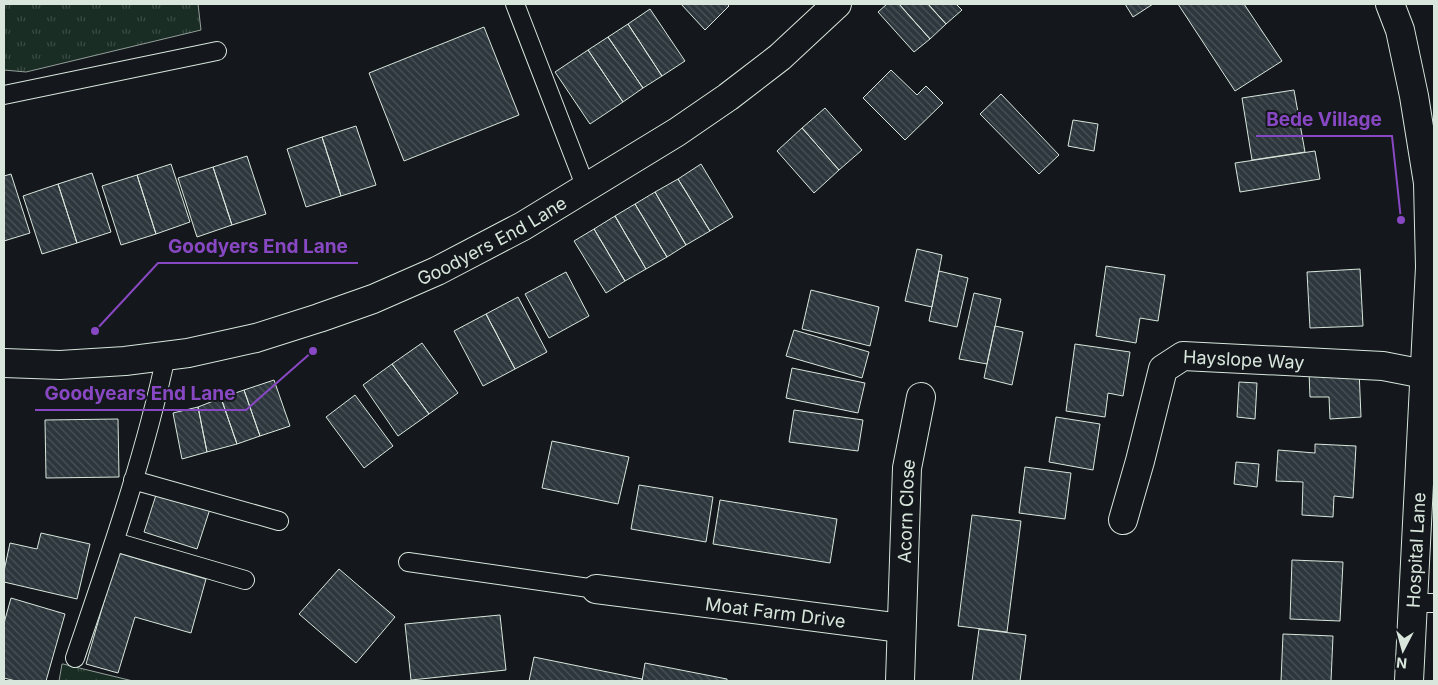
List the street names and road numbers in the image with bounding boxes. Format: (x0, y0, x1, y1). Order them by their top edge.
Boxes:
street label: Goodyers End Lane (414, 192, 570, 289)
street label: Hayslope Way (1183, 346, 1305, 373)
street label: Acorn Close (893, 457, 919, 564)
street label: Hospital Lane (1402, 492, 1430, 608)
street label: Moat Farm Drive (704, 593, 847, 631)

